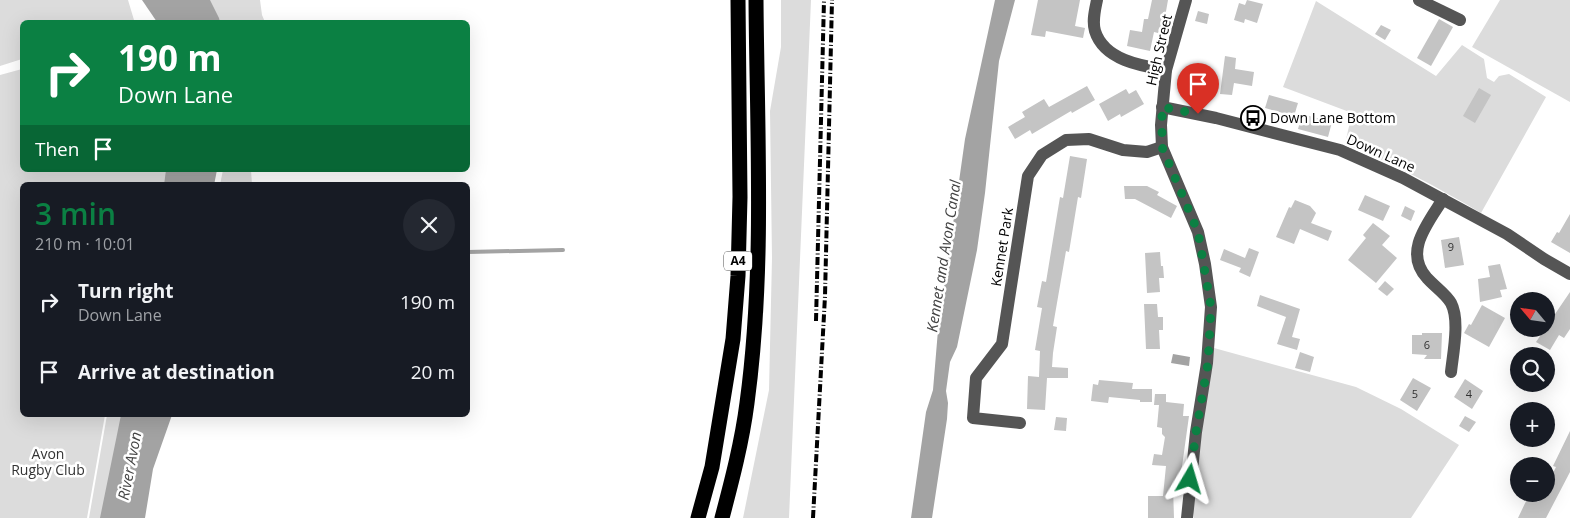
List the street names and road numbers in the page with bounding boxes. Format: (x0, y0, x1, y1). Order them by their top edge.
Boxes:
street label: High Street (1141, 12, 1176, 87)
street label: Down Lane (1344, 129, 1419, 176)
street label: Kennet Park (986, 206, 1017, 288)
road number: A4 (724, 252, 752, 270)

